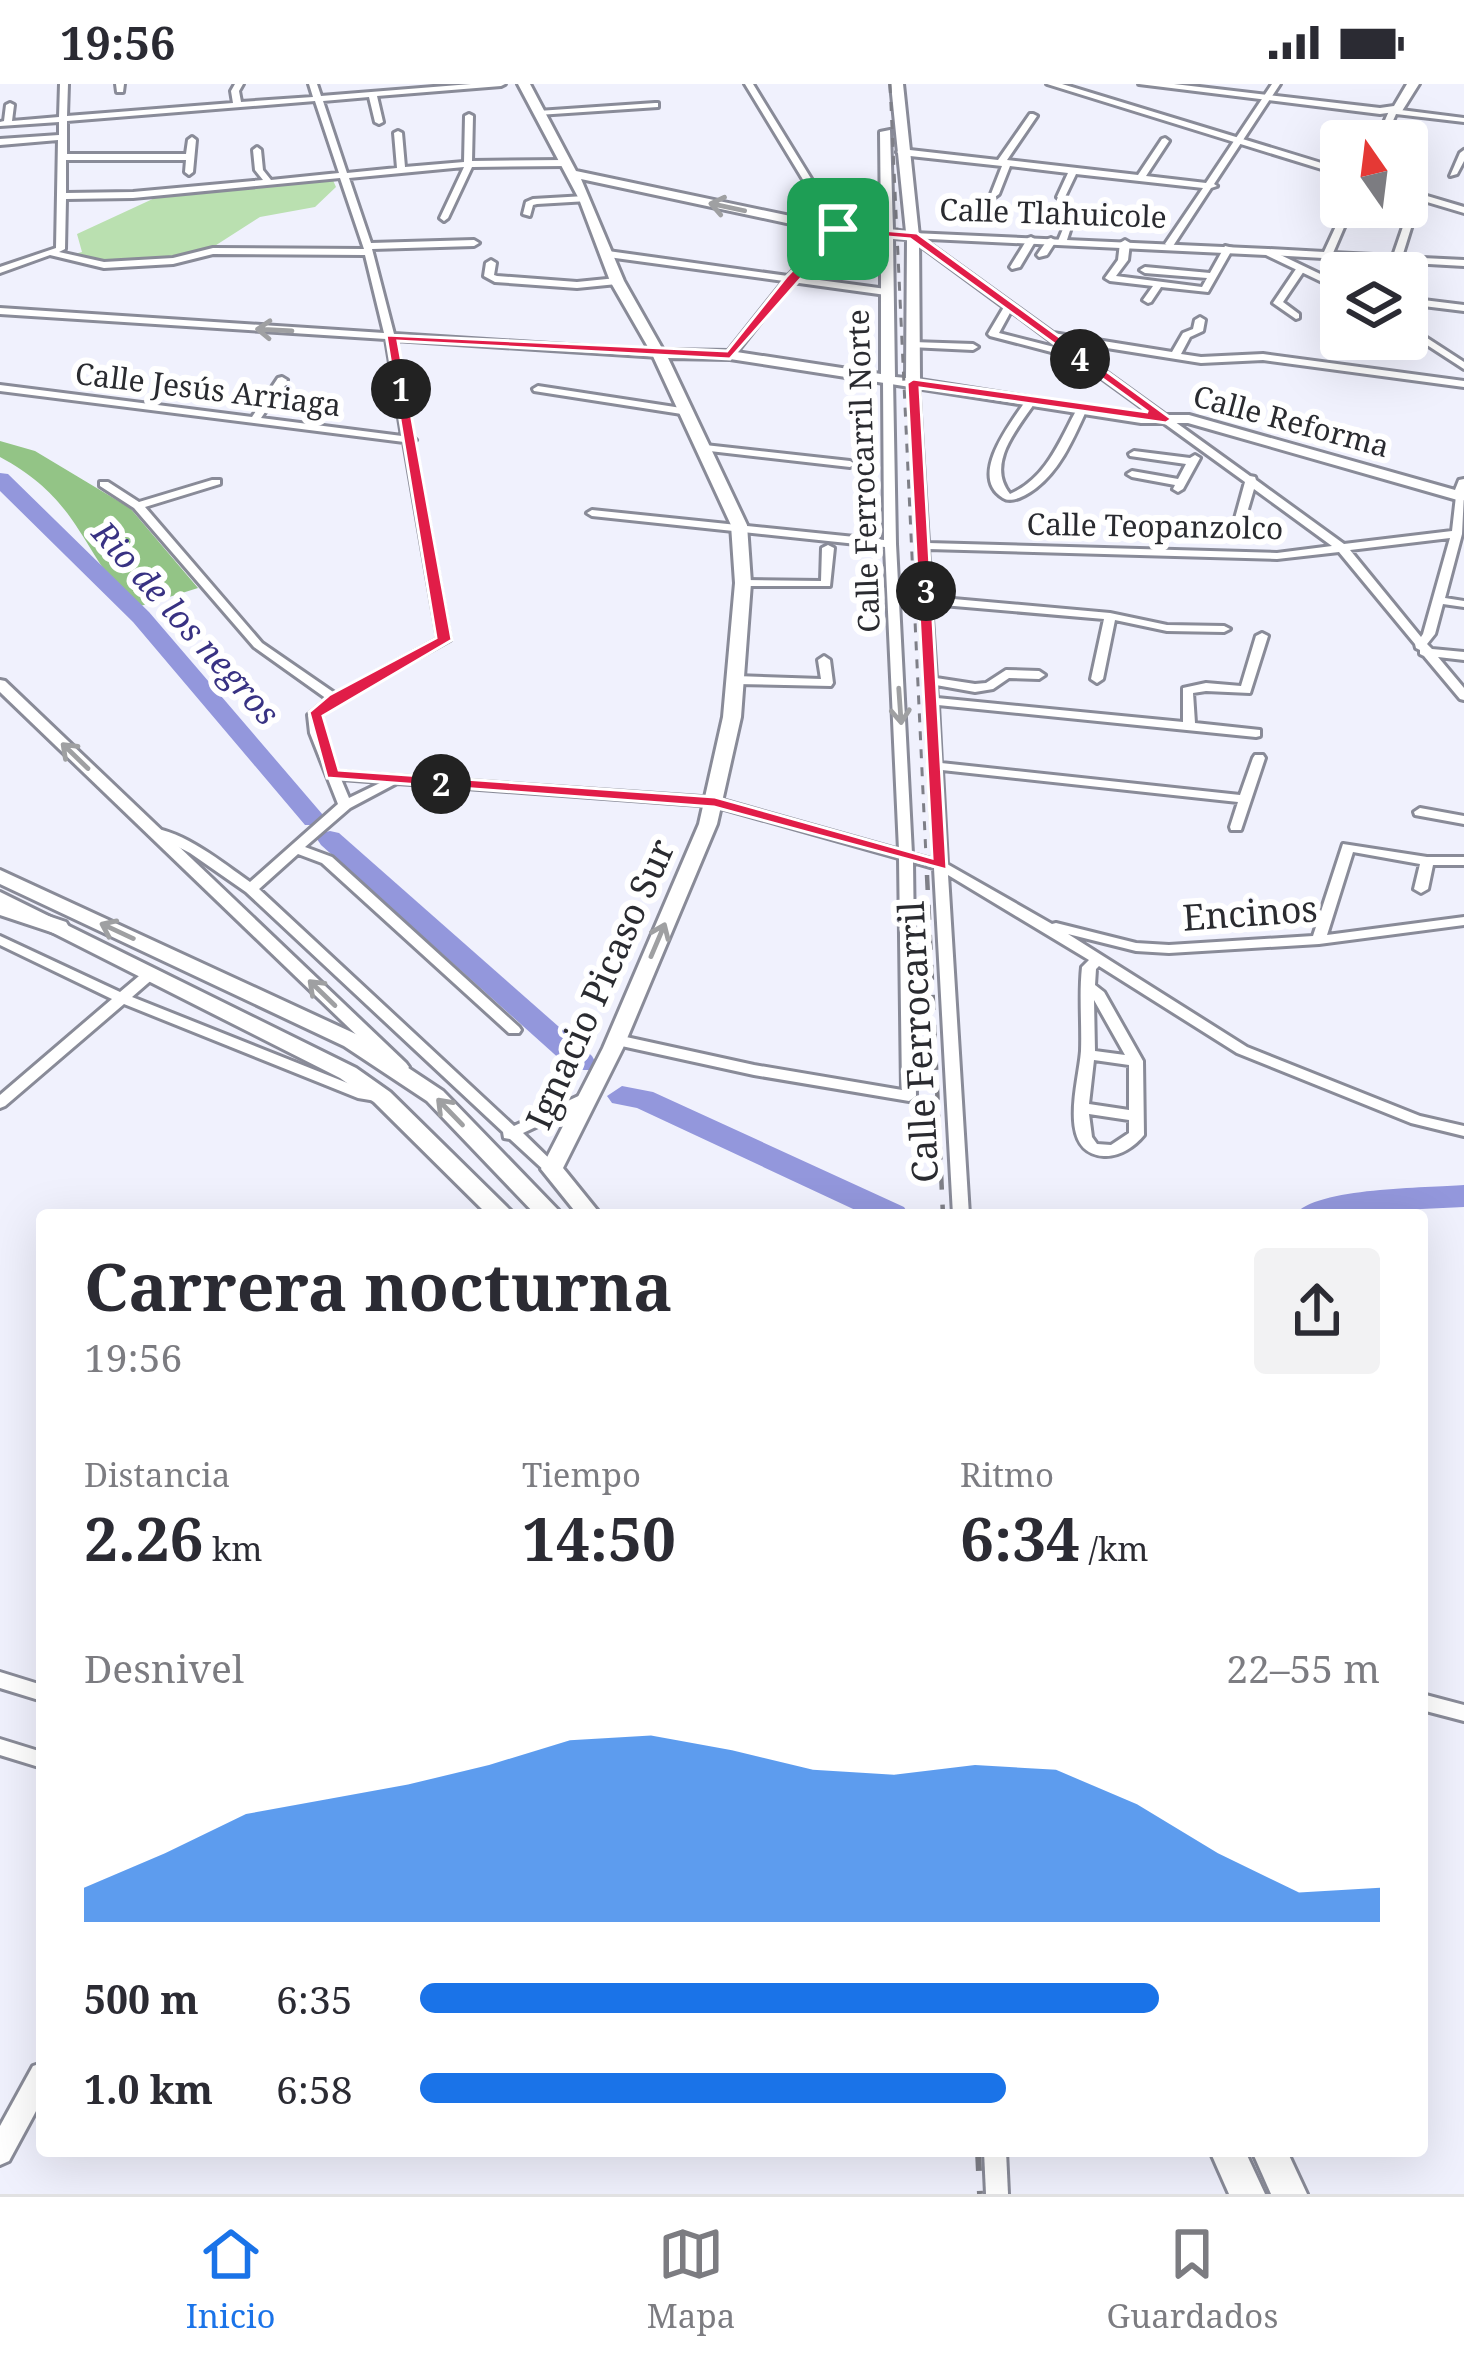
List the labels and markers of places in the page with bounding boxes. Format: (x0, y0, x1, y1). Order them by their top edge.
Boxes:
pin (787, 178, 889, 280)
pin: 4 (1050, 329, 1110, 389)
pin: 1 (371, 359, 431, 419)
pin: 3 (896, 561, 956, 621)
pin: 2 (411, 754, 471, 814)

